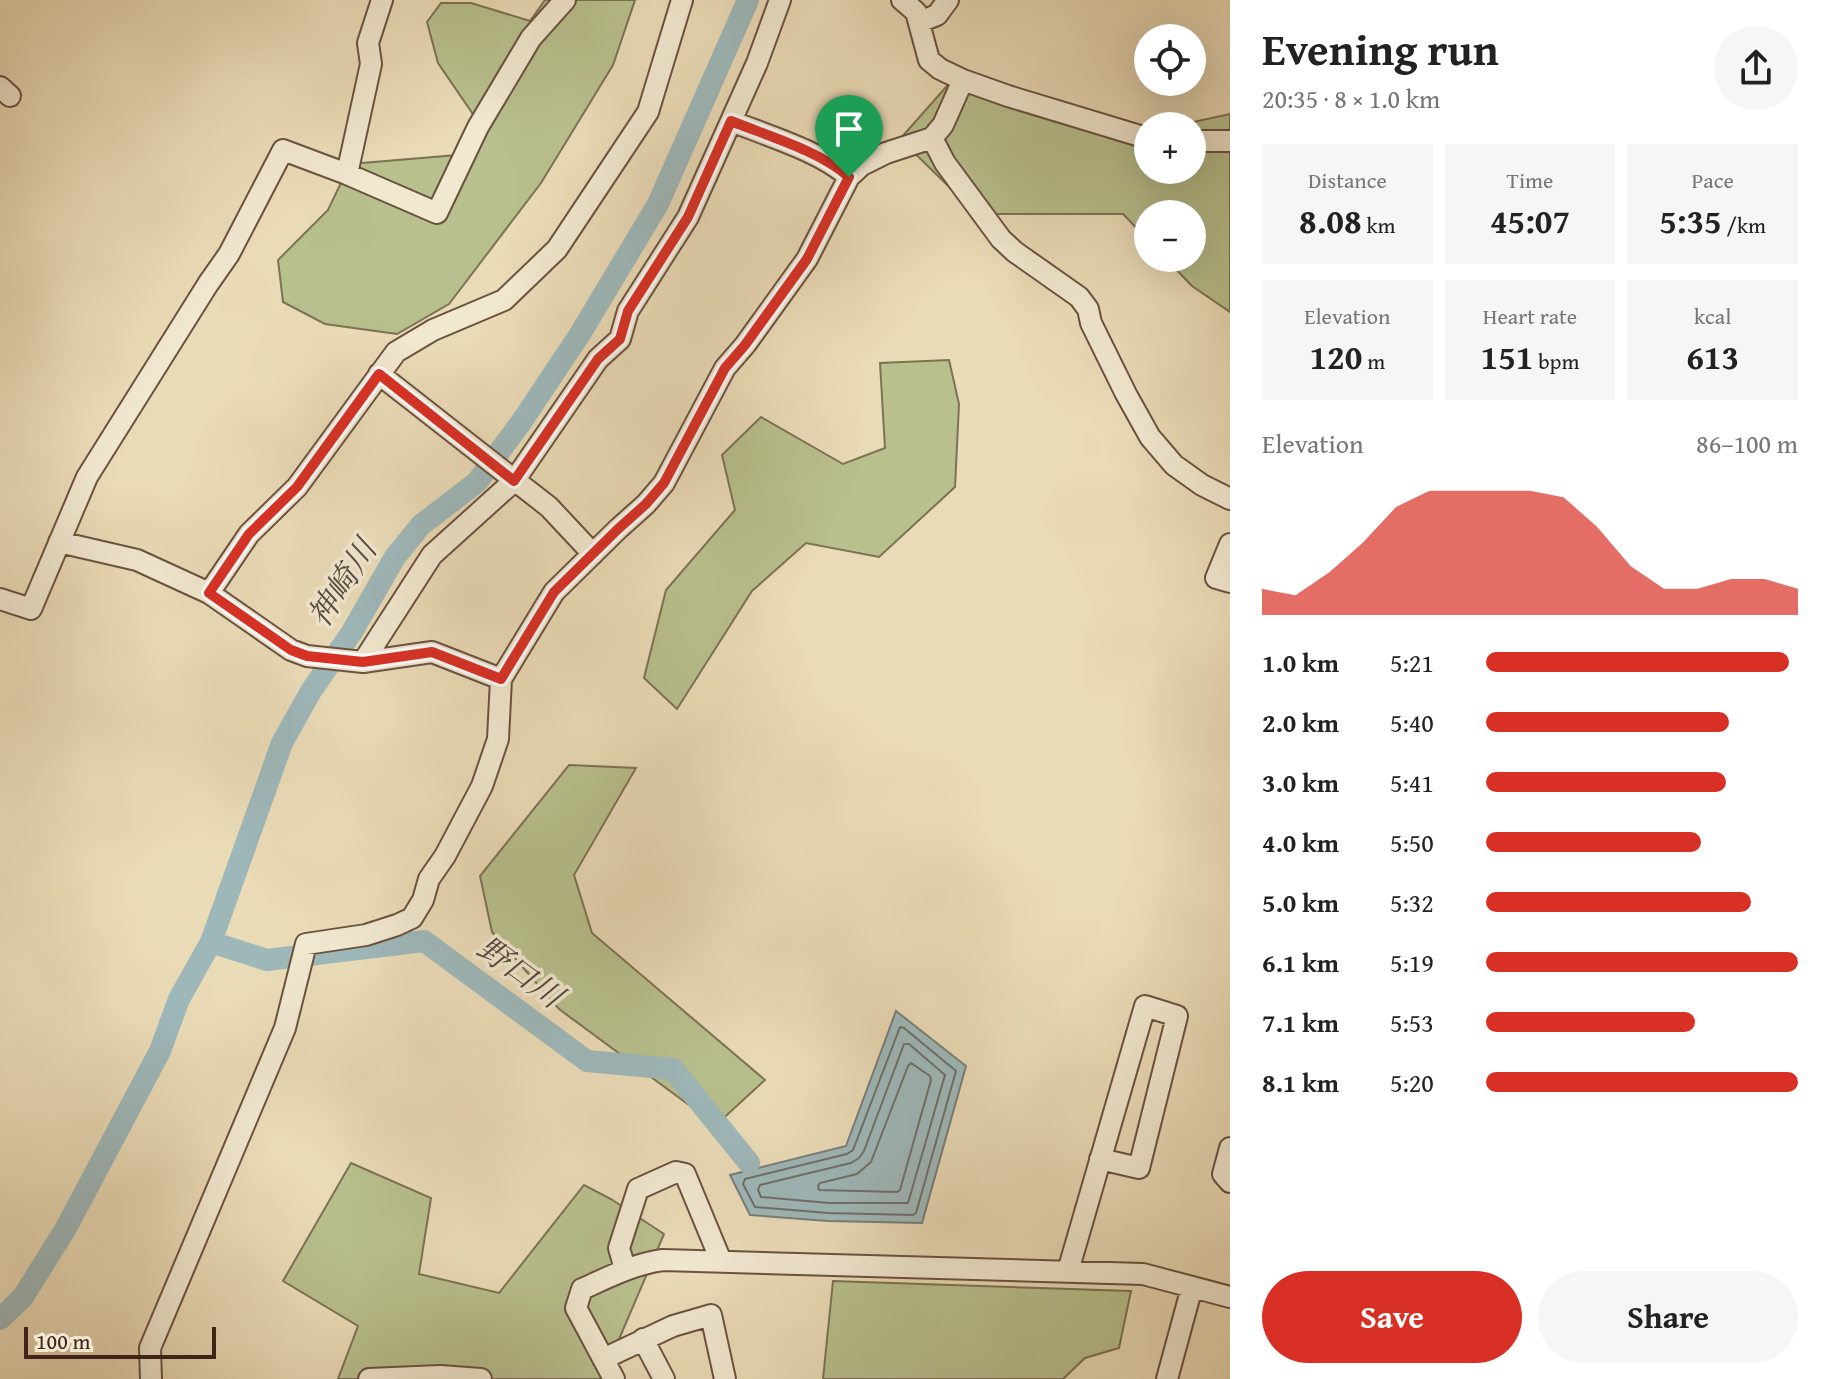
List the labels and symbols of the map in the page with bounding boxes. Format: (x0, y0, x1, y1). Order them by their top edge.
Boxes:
pin (815, 95, 883, 177)
water label: 神崎川 (296, 527, 389, 636)
water label: 野口川 (468, 924, 575, 1021)
scale bar (24, 1323, 216, 1359)

